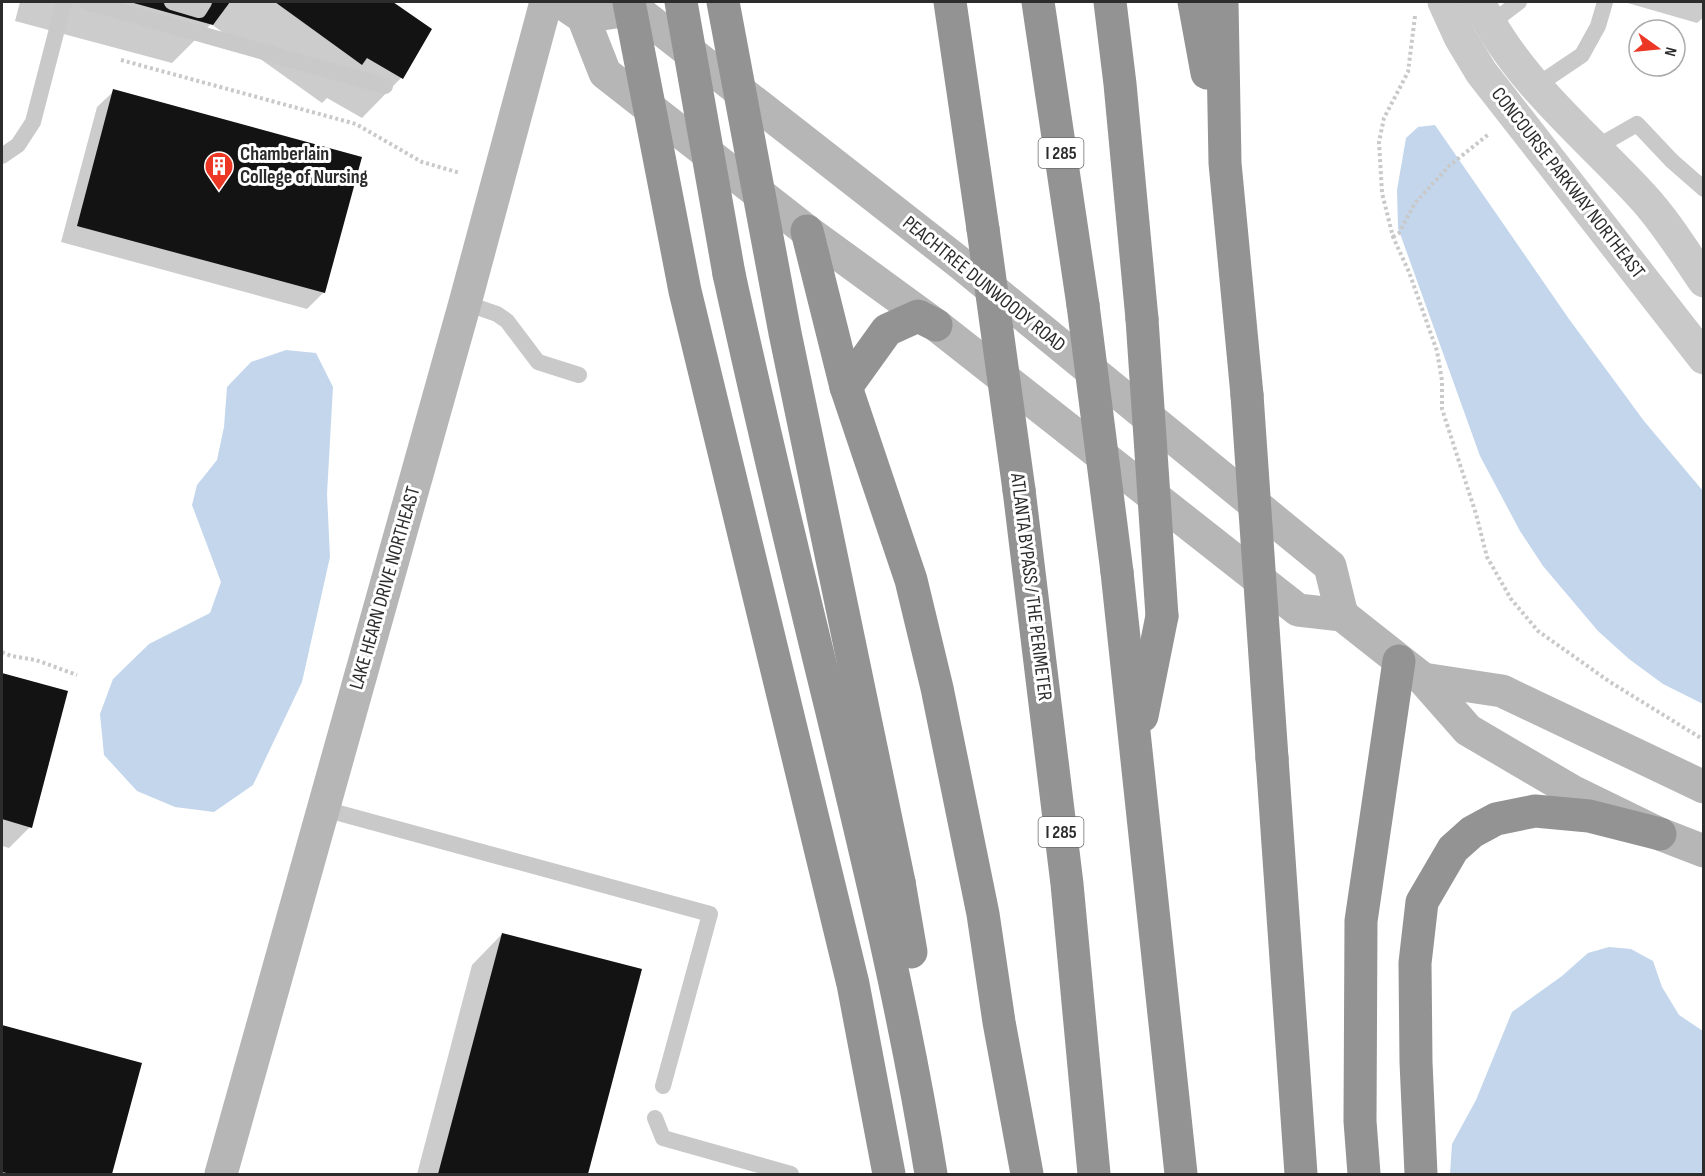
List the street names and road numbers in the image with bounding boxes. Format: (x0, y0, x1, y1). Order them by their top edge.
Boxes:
street label: CONCOURSE PARKWAY NORTHEAST (1486, 83, 1650, 283)
road number: I 285 (1038, 138, 1084, 168)
street label: PEACHTREE DUNWOODY ROAD (898, 211, 1070, 357)
street label: ATLANTA BYPASS / THE PERIMETER (1005, 471, 1057, 702)
street label: LAKE HEARN DRIVE NORTHEAST (345, 484, 425, 692)
road number: I 285 (1038, 817, 1084, 847)

